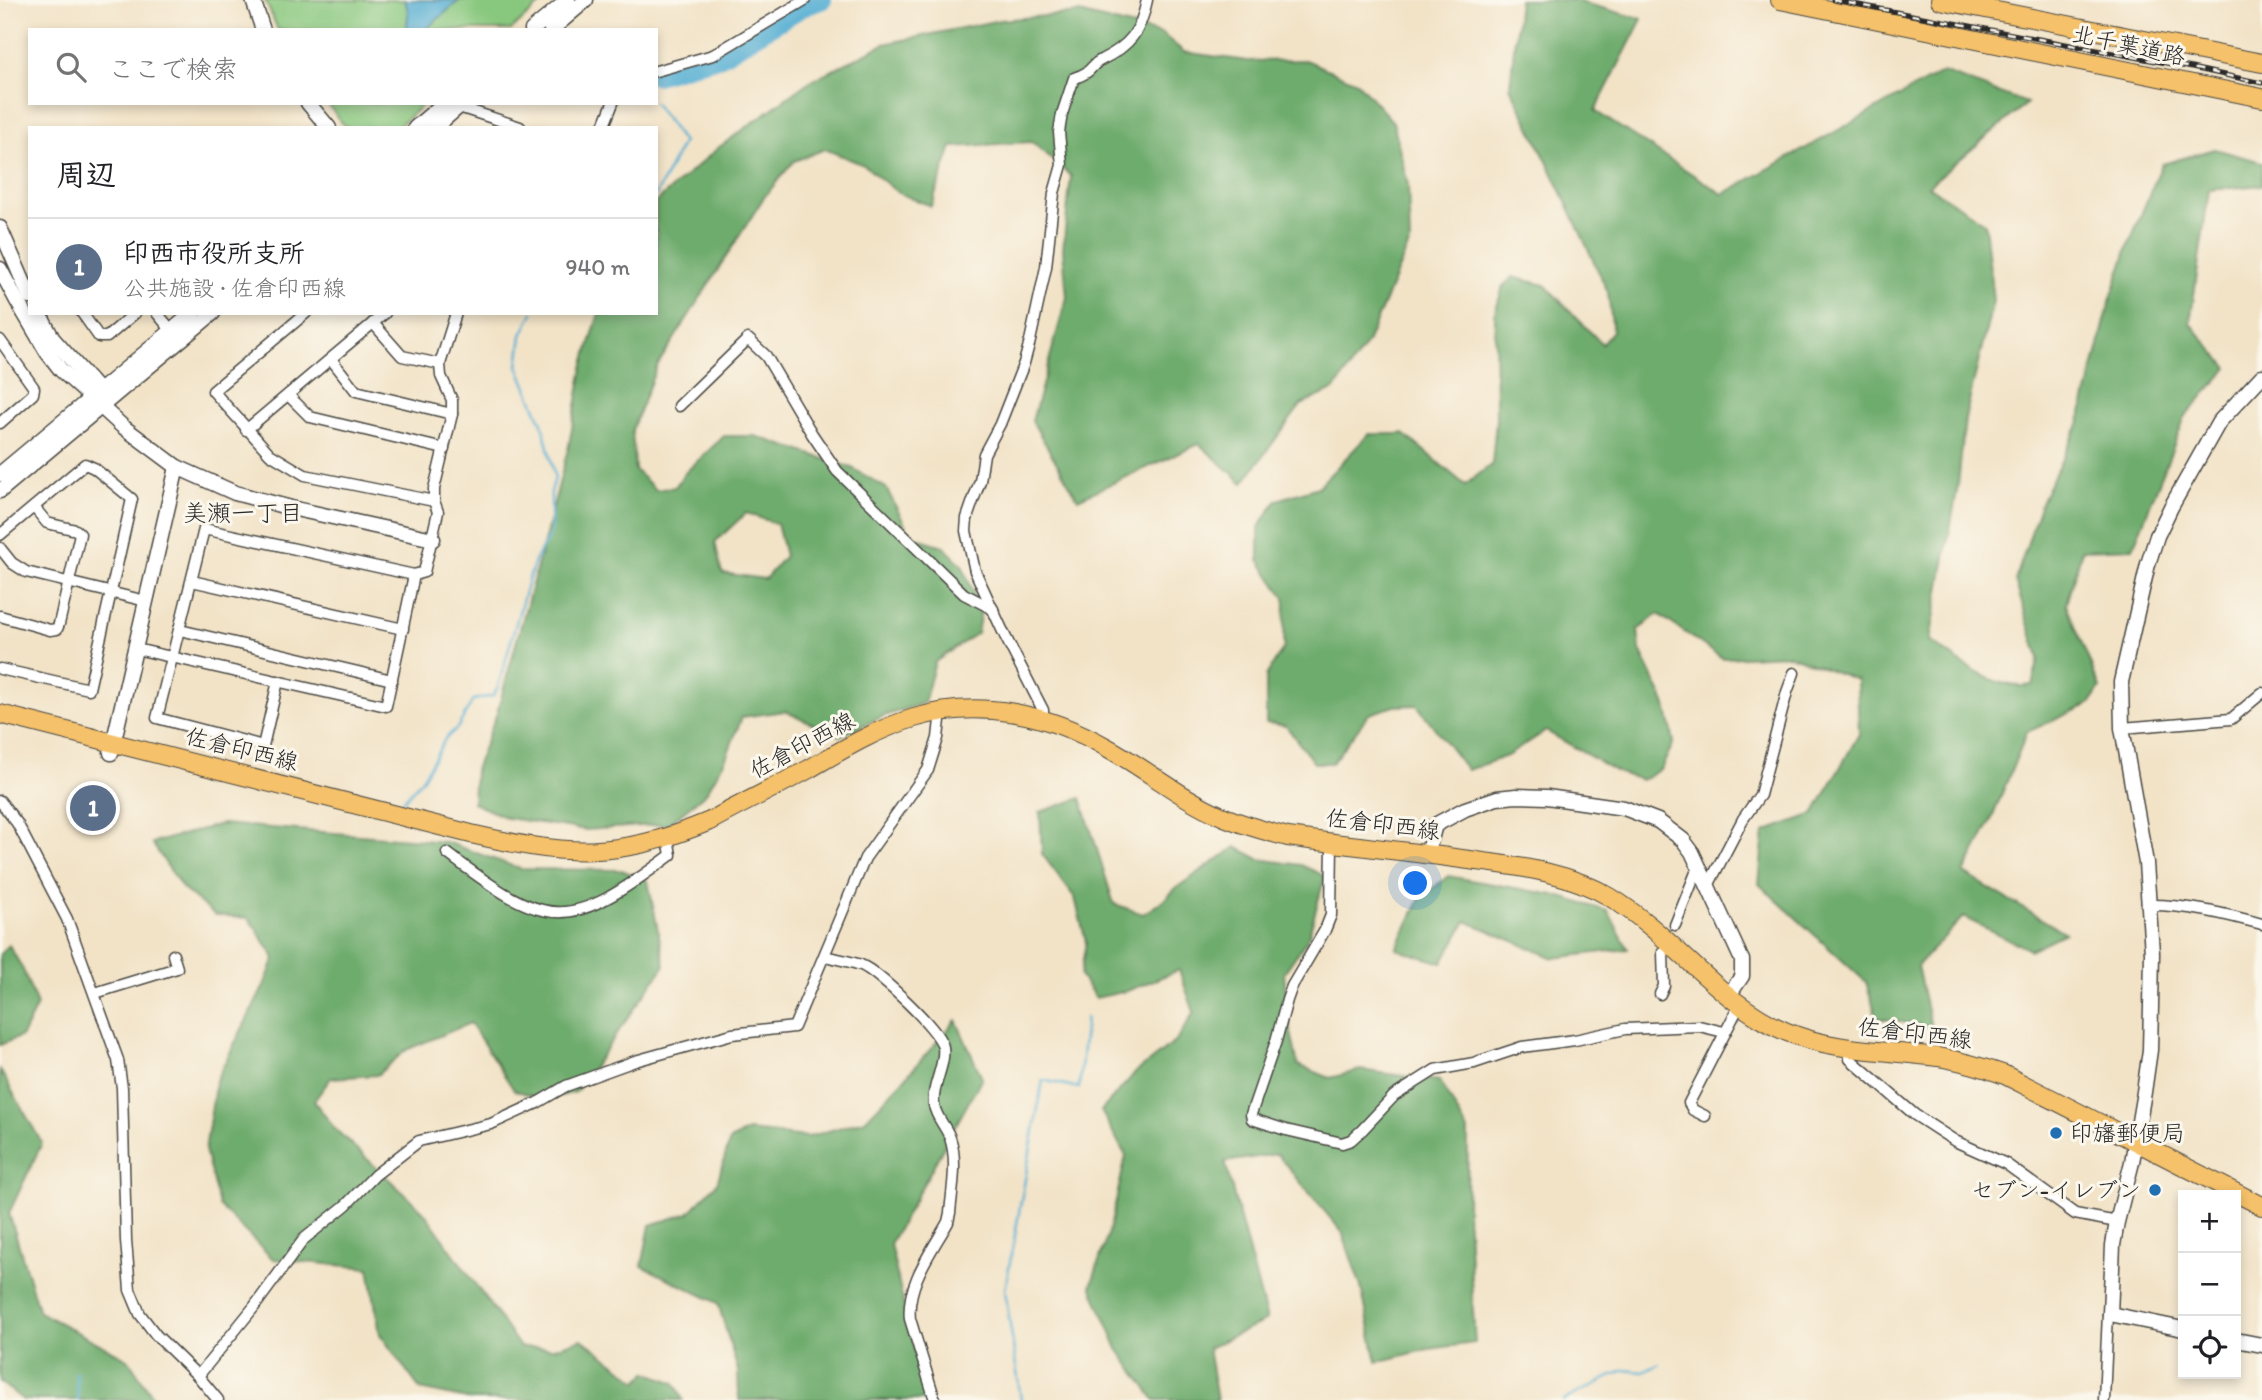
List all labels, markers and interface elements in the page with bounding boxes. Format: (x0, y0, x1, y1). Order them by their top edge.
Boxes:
street label: 北千葉道路 (2070, 19, 2188, 71)
search box (28, 28, 658, 105)
icon: search (52, 48, 90, 86)
text: ここで検索 (108, 53, 238, 85)
text: 周辺 (56, 156, 116, 193)
text: 印西市役所支所 (123, 237, 305, 269)
text: 1 (74, 253, 84, 281)
text: 940 m (565, 253, 630, 281)
text: 公共施設 · 佐倉印西線 (123, 274, 346, 302)
district label: 美瀬一丁目 (183, 498, 303, 527)
street label: 佐倉印西線 (745, 706, 859, 784)
street label: 佐倉印西線 (183, 722, 301, 776)
pin: 1 (70, 782, 116, 834)
street label: 佐倉印西線 (1324, 803, 1442, 845)
your location (1398, 866, 1432, 900)
street label: 佐倉印西線 (1856, 1012, 1974, 1054)
place label: 印旛郵便局 (2070, 1119, 2185, 1147)
marker: 印旛郵便局 (2048, 1125, 2064, 1141)
place label: セブン-イレブン (1971, 1176, 2141, 1204)
marker: セブン-イレブン (2147, 1182, 2163, 1198)
map controls (2178, 1190, 2241, 1379)
button: + (2178, 1190, 2241, 1253)
button: − (2178, 1253, 2241, 1316)
button: locate (2178, 1316, 2241, 1379)

